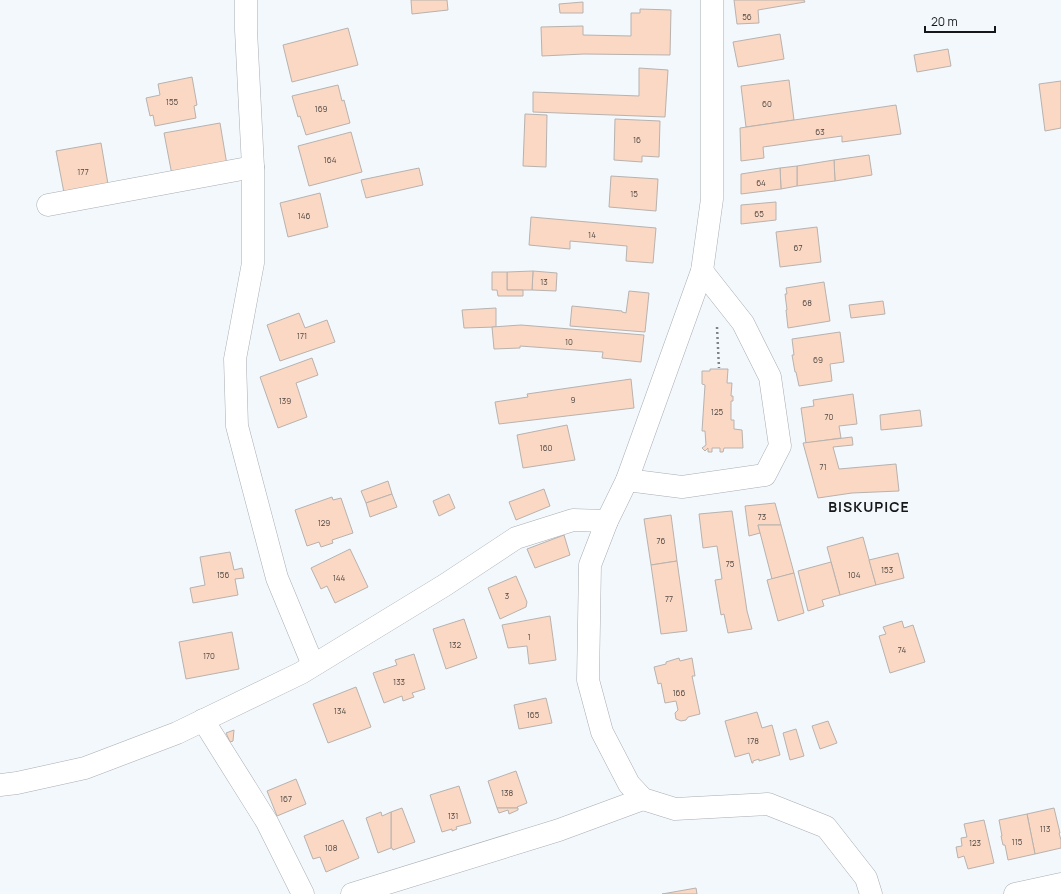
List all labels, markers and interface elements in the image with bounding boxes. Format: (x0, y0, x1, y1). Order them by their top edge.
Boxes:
scale bar (925, 8, 995, 34)
house number: 56 (742, 11, 752, 22)
text: 20 m (931, 13, 958, 30)
house number: 155 (166, 96, 179, 107)
house number: 60 (762, 98, 772, 109)
house number: 169 (315, 103, 328, 114)
house number: 63 (815, 126, 825, 137)
house number: 16 (633, 134, 641, 145)
house number: 164 (324, 154, 337, 165)
house number: 177 (77, 166, 89, 177)
house number: 64 (756, 177, 766, 188)
house number: 15 (630, 188, 638, 199)
house number: 65 (754, 208, 764, 219)
house number: 146 (298, 210, 310, 221)
house number: 14 (588, 229, 596, 240)
house number: 67 (794, 242, 802, 253)
house number: 13 (540, 276, 548, 287)
house number: 68 (802, 297, 812, 308)
house number: 171 (297, 330, 307, 341)
house number: 10 (565, 336, 573, 347)
house number: 69 (813, 354, 823, 365)
house number: 9 (571, 394, 576, 405)
house number: 139 (279, 395, 291, 406)
house number: 125 (711, 406, 724, 417)
house number: 70 (825, 411, 834, 422)
house number: 160 (540, 442, 553, 453)
house number: 71 (819, 461, 827, 472)
district label: BISKUPICE (828, 497, 910, 516)
house number: 73 (758, 511, 766, 522)
house number: 129 (318, 517, 330, 528)
house number: 76 (657, 535, 666, 546)
house number: 75 (726, 558, 735, 569)
house number: 153 (881, 564, 893, 575)
house number: 156 (217, 569, 229, 580)
house number: 104 (848, 569, 861, 580)
house number: 144 (333, 572, 346, 583)
house number: 3 (505, 590, 509, 601)
house number: 77 (665, 593, 673, 604)
house number: 1 (527, 631, 531, 642)
house number: 132 (449, 639, 461, 650)
house number: 74 (898, 644, 906, 655)
house number: 170 (203, 650, 215, 661)
house number: 133 (393, 676, 405, 687)
house number: 166 (672, 687, 686, 698)
house number: 134 (334, 705, 346, 716)
house number: 165 (527, 709, 540, 720)
house number: 178 (747, 735, 759, 746)
house number: 138 (501, 787, 513, 798)
house number: 167 (280, 793, 292, 804)
house number: 131 (448, 810, 458, 821)
house number: 113 (1040, 823, 1050, 834)
house number: 115 (1012, 836, 1023, 847)
house number: 123 (969, 837, 981, 848)
house number: 108 (325, 842, 338, 853)

